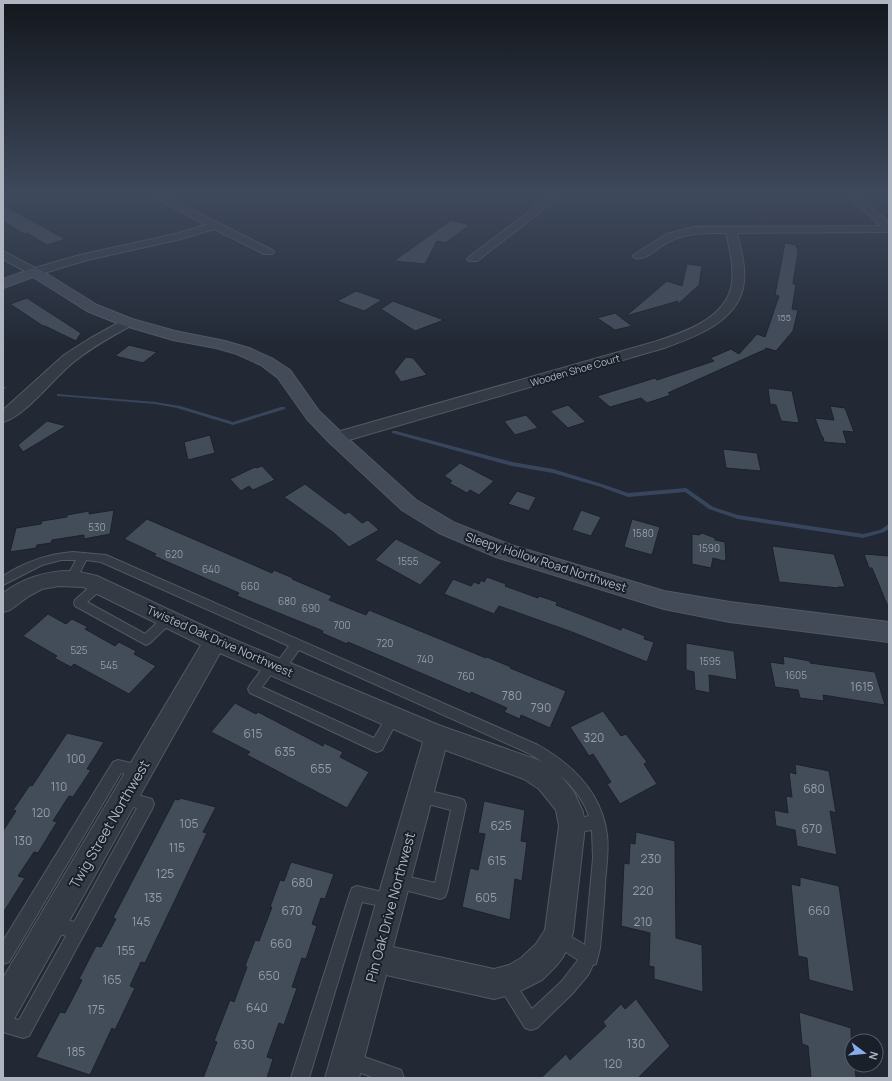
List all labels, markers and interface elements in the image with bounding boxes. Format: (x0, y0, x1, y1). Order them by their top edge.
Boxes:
house number: 155 (777, 311, 791, 324)
street label: Wooden Shoe Court (529, 351, 621, 389)
house number: 530 (88, 520, 106, 534)
house number: 1580 (632, 526, 654, 540)
street label: Sleepy Hollow Road Northwest (463, 528, 629, 596)
house number: 1590 (698, 541, 720, 555)
house number: 620 (165, 547, 183, 561)
house number: 1555 (397, 554, 419, 568)
house number: 640 (202, 562, 220, 576)
house number: 660 (241, 579, 259, 593)
house number: 680 (278, 594, 296, 608)
street label: Twisted Oak Drive Northwest (144, 601, 296, 681)
house number: 690 (302, 601, 320, 615)
house number: 700 (333, 618, 351, 632)
house number: 720 (377, 636, 393, 650)
house number: 525 (71, 643, 88, 657)
house number: 740 (417, 652, 433, 666)
house number: 1595 (699, 654, 721, 668)
house number: 545 (100, 658, 118, 672)
house number: 1605 (785, 668, 807, 682)
house number: 760 (457, 669, 475, 683)
house number: 1615 (850, 678, 874, 695)
house number: 780 (502, 687, 522, 704)
house number: 790 (531, 699, 551, 716)
house number: 615 (244, 725, 263, 742)
house number: 320 (584, 729, 604, 746)
house number: 635 (274, 743, 296, 760)
house number: 100 (66, 750, 86, 767)
street label: Twig Street Northwest (65, 756, 154, 892)
house number: 655 (310, 760, 332, 777)
house number: 110 (51, 778, 67, 795)
house number: 680 (803, 780, 825, 797)
house number: 120 (32, 804, 50, 821)
house number: 105 (180, 815, 199, 832)
house number: 625 (490, 817, 512, 834)
house number: 670 (802, 820, 822, 837)
street label: Pin Oak Drive Northwest (361, 830, 419, 984)
house number: 130 (14, 832, 32, 849)
house number: 115 (169, 839, 185, 856)
house number: 230 (641, 850, 661, 867)
house number: 615 (488, 852, 507, 869)
house number: 125 (156, 865, 174, 882)
house number: 680 (291, 874, 313, 891)
house number: 220 (632, 882, 654, 899)
house number: 135 (144, 889, 162, 906)
house number: 605 (475, 889, 497, 906)
house number: 670 (282, 902, 302, 919)
house number: 660 (808, 902, 830, 919)
house number: 145 (132, 913, 150, 930)
house number: 210 (634, 913, 652, 930)
house number: 660 (270, 935, 292, 952)
house number: 155 (117, 942, 135, 959)
house number: 650 (258, 967, 280, 984)
house number: 165 (102, 971, 122, 988)
house number: 640 (246, 999, 268, 1016)
house number: 175 (87, 1001, 105, 1018)
north arrow (844, 1033, 884, 1073)
house number: 130 (627, 1035, 645, 1052)
house number: 630 (233, 1036, 255, 1053)
house number: 185 (67, 1043, 85, 1060)
text: N (866, 1050, 882, 1062)
house number: 120 (604, 1055, 622, 1072)

